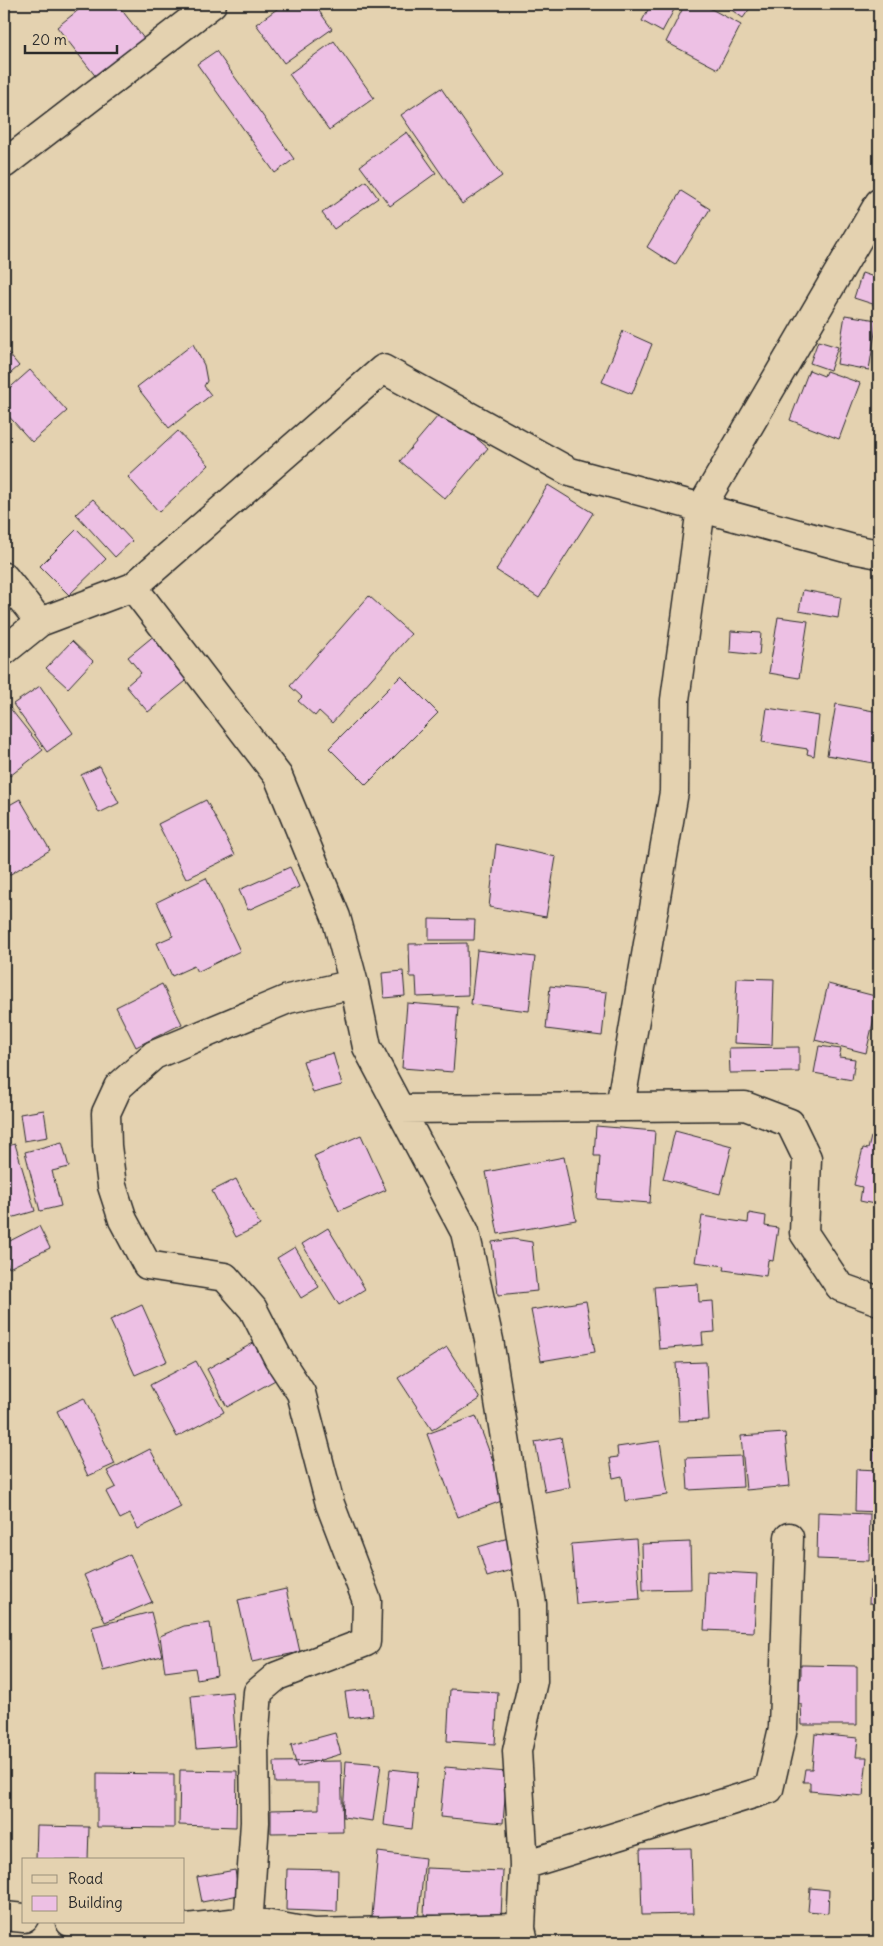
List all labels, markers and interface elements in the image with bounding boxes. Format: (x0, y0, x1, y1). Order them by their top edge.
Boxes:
scale bar (25, 22, 118, 54)
text: 20 m (32, 30, 67, 49)
legend (22, 1858, 185, 1924)
text: Road (68, 1869, 103, 1888)
text: Building (68, 1893, 123, 1912)

